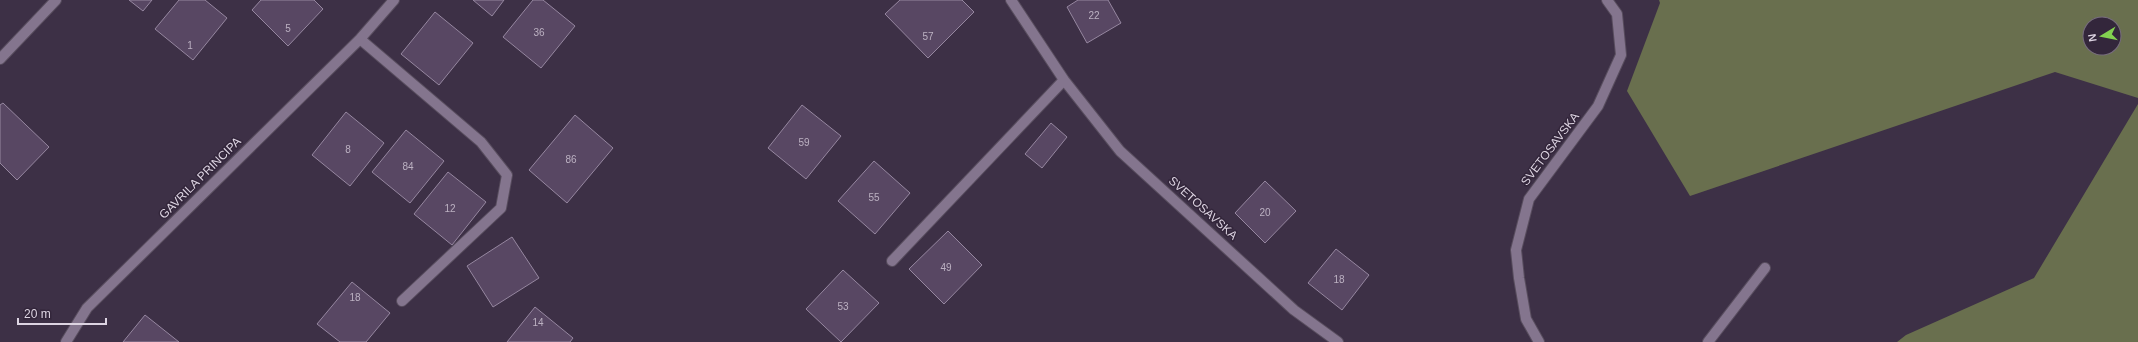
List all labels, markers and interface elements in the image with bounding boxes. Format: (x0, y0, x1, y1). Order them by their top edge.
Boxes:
house number: 22 (1088, 10, 1100, 21)
north arrow (2082, 16, 2122, 56)
house number: 5 (285, 23, 291, 34)
house number: 36 (533, 27, 545, 38)
house number: 57 (922, 31, 934, 42)
text: N (2086, 33, 2099, 43)
house number: 1 (187, 40, 193, 51)
street label: SVETOSAVSKA (1518, 110, 1582, 188)
street label: GAVRILA PRINCIPA (156, 134, 244, 222)
house number: 59 (798, 137, 810, 148)
house number: 8 (345, 144, 351, 155)
house number: 86 (565, 154, 577, 165)
house number: 84 (402, 161, 414, 172)
street label: SVETOSAVSKA (1166, 173, 1240, 243)
house number: 55 (868, 192, 880, 203)
house number: 12 (444, 203, 456, 214)
house number: 20 (1259, 207, 1271, 218)
house number: 49 (940, 262, 952, 273)
house number: 18 (1333, 274, 1345, 285)
house number: 18 (349, 292, 361, 303)
scale bar (18, 300, 106, 326)
house number: 53 (837, 301, 849, 312)
text: 20 m (24, 307, 51, 321)
house number: 14 (532, 317, 544, 328)

